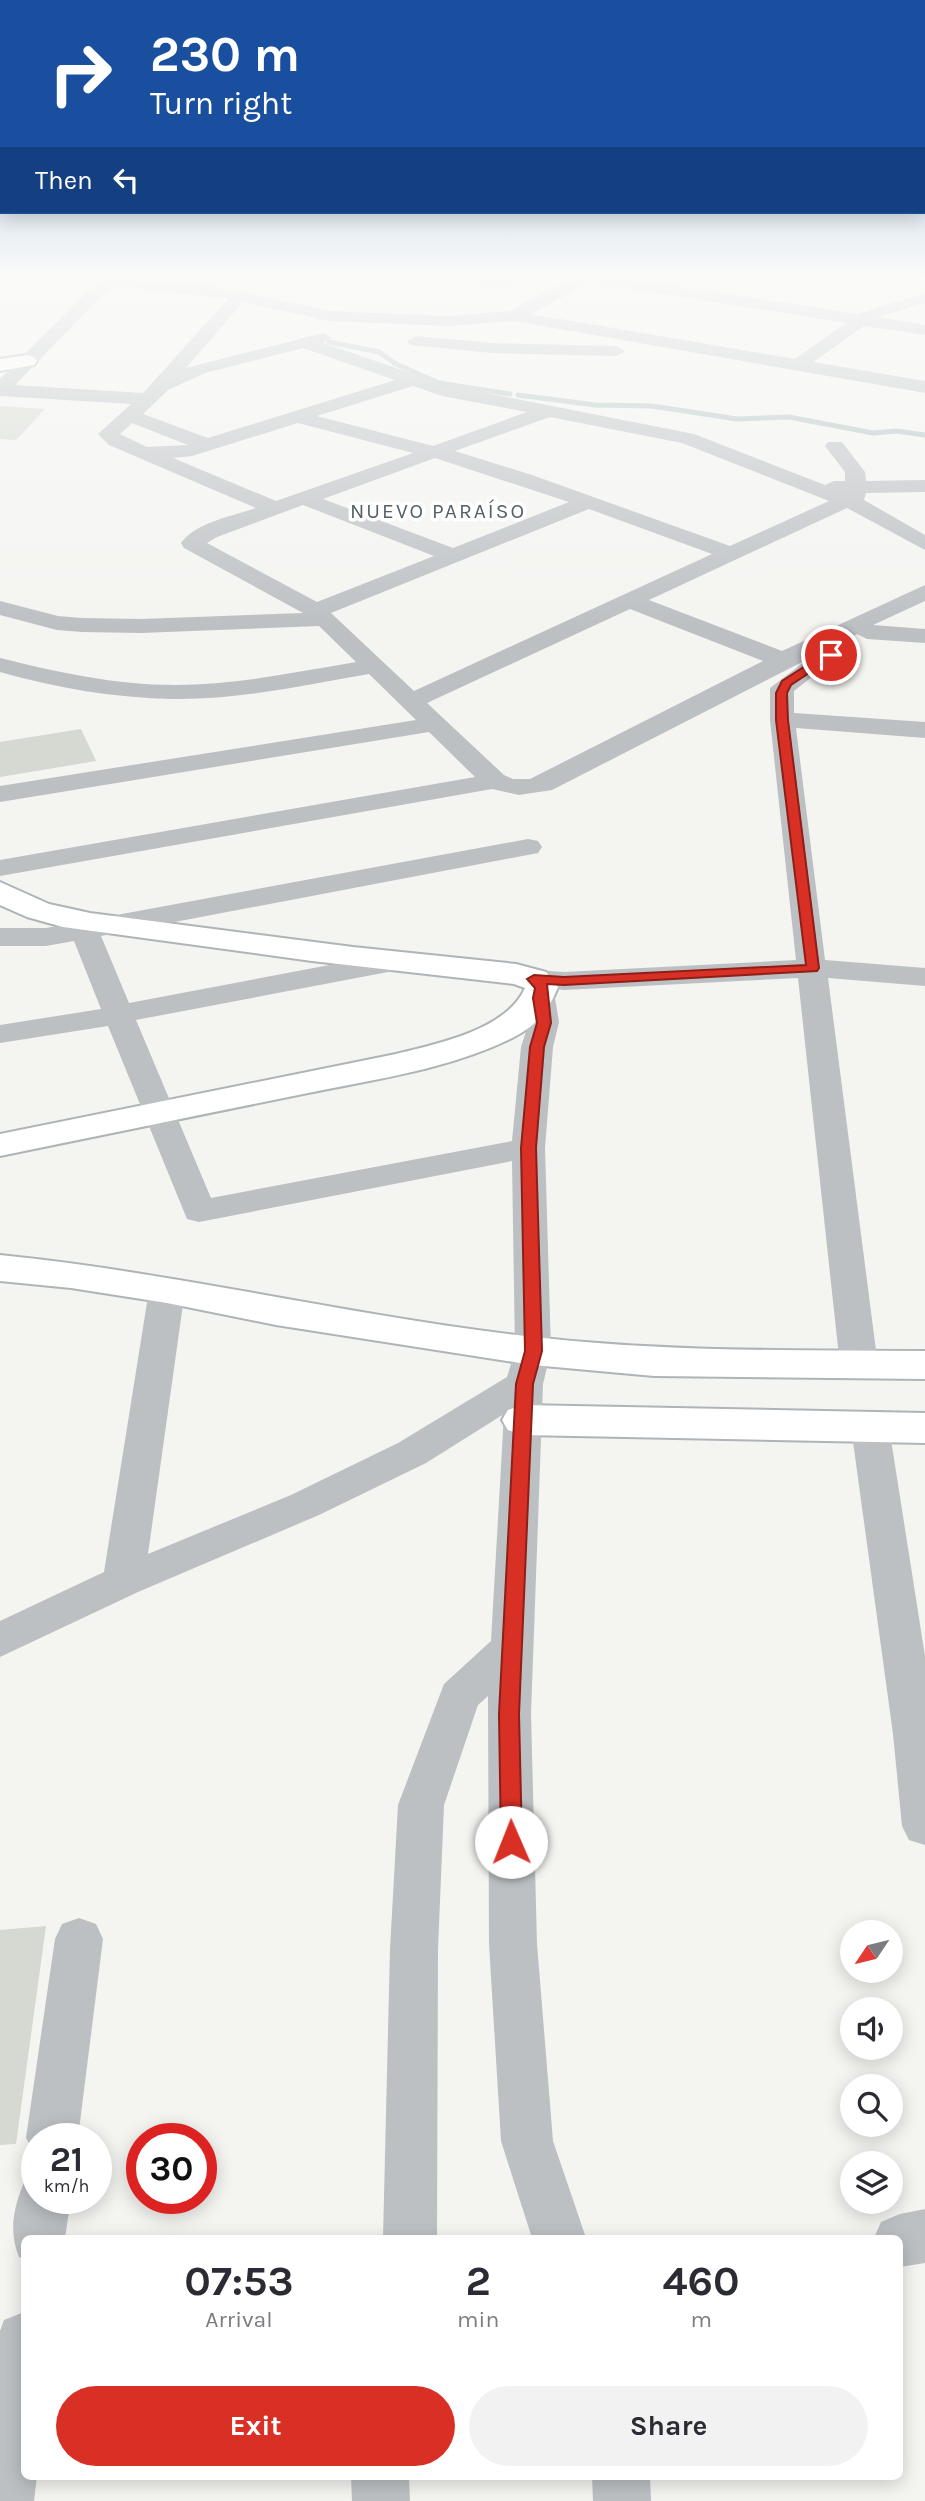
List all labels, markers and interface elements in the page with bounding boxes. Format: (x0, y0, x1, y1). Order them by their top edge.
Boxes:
text: 230 m (150, 26, 300, 83)
icon: right (35, 28, 126, 119)
text: Turn right (150, 85, 292, 122)
icon: left (107, 161, 145, 199)
text: Then (35, 165, 93, 196)
district label: NUEVO PARAÍSO (350, 499, 526, 523)
pin (801, 625, 861, 685)
icon: arrive (812, 636, 850, 674)
position arrow (474, 1805, 548, 1879)
north arrow (840, 1920, 903, 1983)
map controls (840, 1920, 903, 2214)
button: sound (840, 1997, 903, 2060)
button: search (840, 2074, 903, 2137)
speed limit sign: 30 (126, 2123, 217, 2214)
text: 21 (50, 2139, 83, 2180)
button: layers (840, 2151, 903, 2214)
text: km/h (44, 2175, 89, 2197)
text: 07:53 (184, 2256, 294, 2306)
text: 2 (465, 2256, 491, 2306)
text: 460 (663, 2256, 740, 2306)
text: Arrival (205, 2306, 273, 2333)
text: min (457, 2306, 499, 2333)
text: m (690, 2306, 712, 2333)
button: Exit (56, 2386, 455, 2466)
button: Share (469, 2386, 868, 2466)

